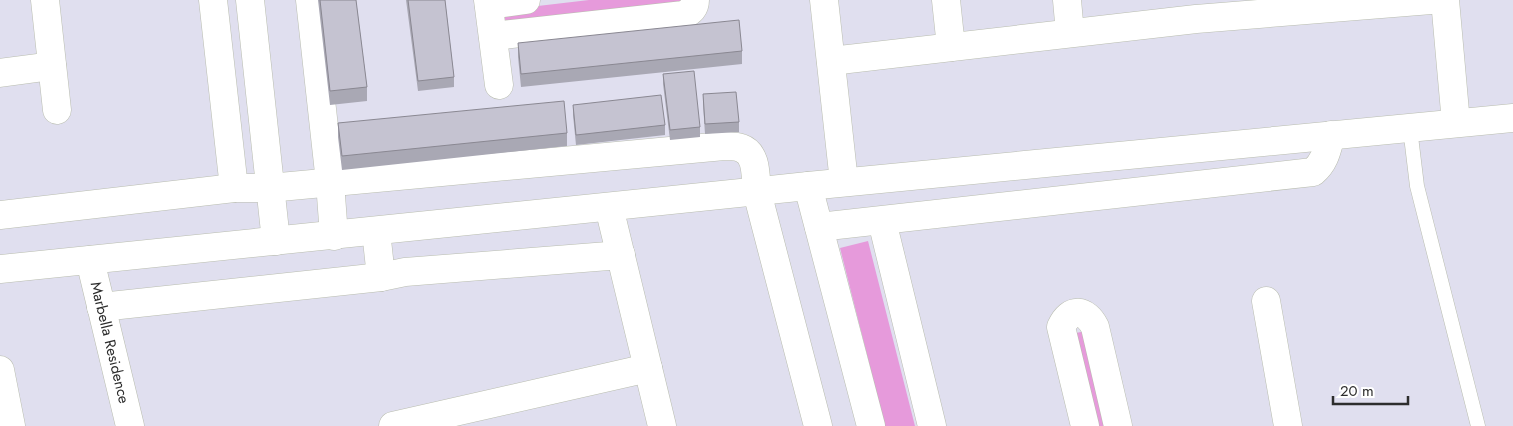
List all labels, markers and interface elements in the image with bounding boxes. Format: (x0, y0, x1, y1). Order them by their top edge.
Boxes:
street label: Marbella Residence (85, 279, 135, 406)
scale bar (1333, 374, 1408, 406)
text: 20 m (1340, 380, 1374, 402)

